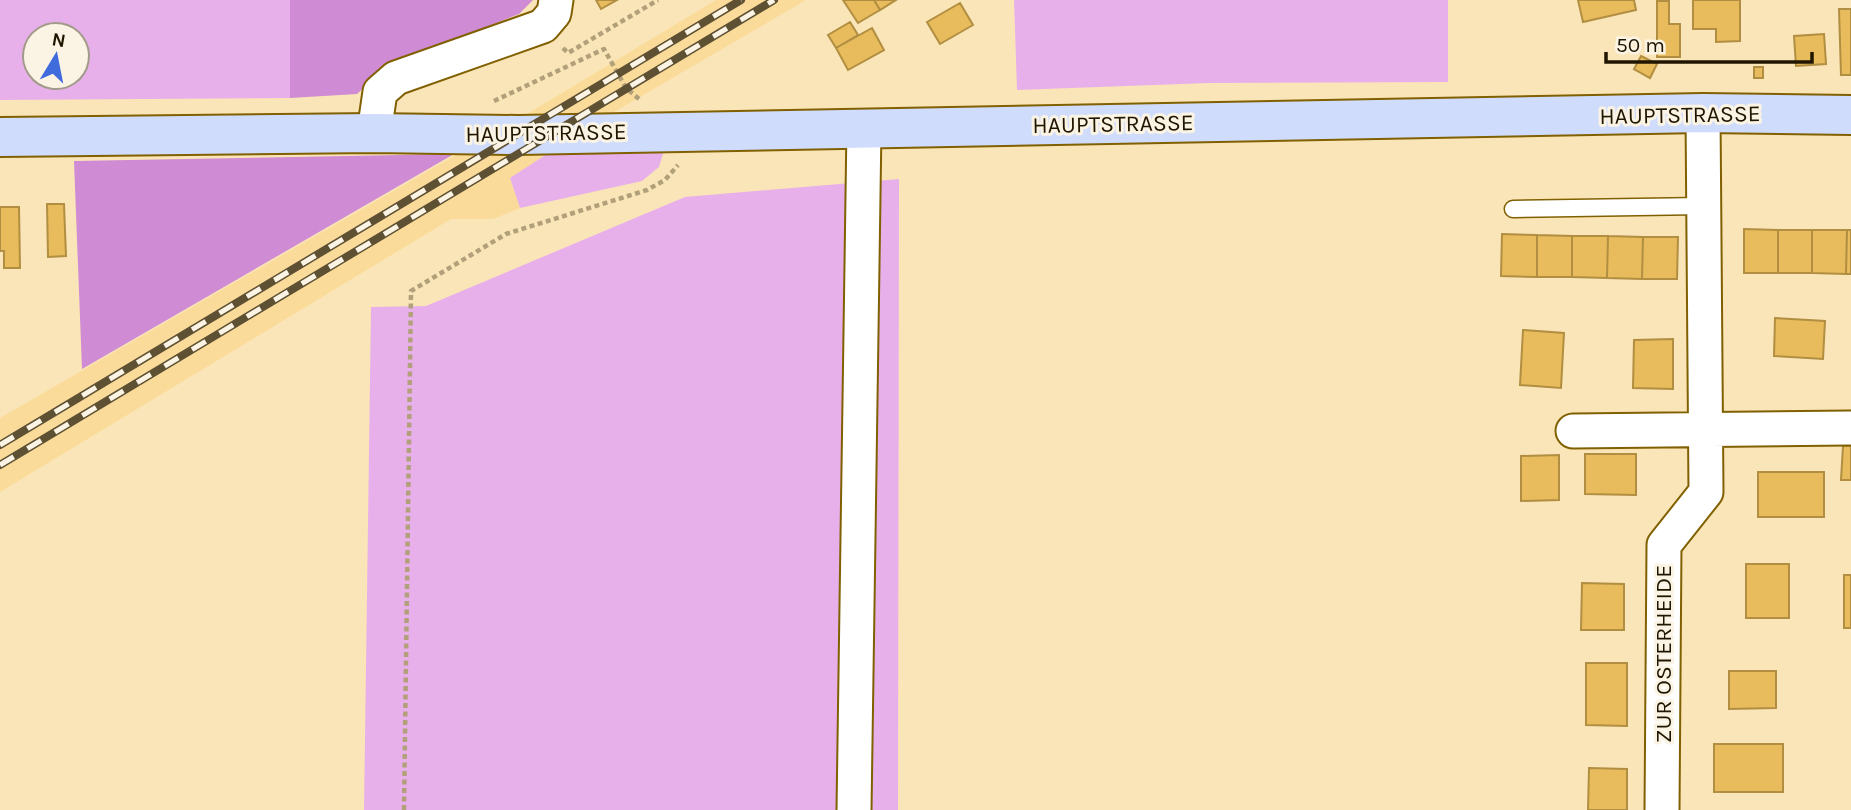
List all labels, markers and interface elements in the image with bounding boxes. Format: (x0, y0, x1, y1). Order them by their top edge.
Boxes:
north arrow (21, 21, 91, 91)
scale bar (1606, 21, 1812, 65)
text: N (50, 28, 67, 52)
text: 50 m (1616, 33, 1665, 57)
street label: HAUPTSTRASSE (1599, 100, 1761, 130)
street label: HAUPTSTRASSE (1032, 109, 1194, 139)
street label: HAUPTSTRASSE (465, 118, 627, 148)
street label: ZUR OSTERHEIDE (1650, 565, 1677, 743)

